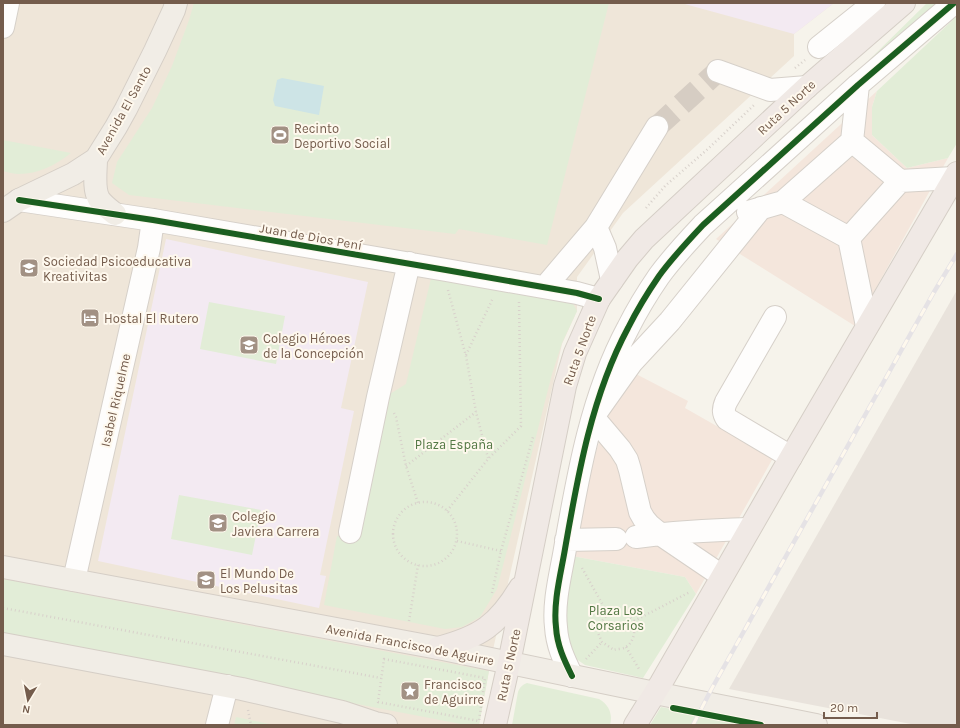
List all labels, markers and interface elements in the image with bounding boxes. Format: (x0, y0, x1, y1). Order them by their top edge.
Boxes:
street label: Avenida El Santo (93, 63, 154, 157)
street label: Ruta 5 Norte (754, 77, 819, 138)
place label: Recinto Deportivo Social (294, 121, 391, 151)
sports icon: Recinto Deportivo Social (269, 124, 291, 146)
street label: Juan de Dios Pení (259, 220, 363, 253)
place label: Sociedad Psicoeducativa Kreativitas (43, 254, 191, 284)
school or university icon: Sociedad Psicoeducativa Kreativitas (18, 257, 40, 279)
hotel icon: Hostal El Rutero (79, 307, 101, 329)
place label: Hostal El Rutero (104, 311, 199, 326)
street label: Ruta 5 Norte (560, 313, 599, 387)
place label: Colegio Héroes de la Concepción (263, 331, 364, 361)
school or university icon: Colegio Héroes de la Concepción (238, 334, 260, 356)
street label: Isabel Riquelme (97, 352, 135, 448)
park label: Plaza España (415, 437, 493, 452)
place label: Colegio Javiera Carrera (232, 509, 319, 539)
school or university icon: Colegio Javiera Carrera (207, 512, 229, 534)
place label: El Mundo De Los Pelusitas (220, 566, 298, 596)
school or university icon: El Mundo De Los Pelusitas (195, 569, 217, 591)
park label: Plaza Los Corsarios (588, 603, 644, 633)
street label: Avenida Francisco de Aguirre (325, 621, 496, 668)
street label: Ruta 5 Norte (493, 627, 524, 703)
place label: Francisco de Aguirre (424, 677, 484, 707)
north arrow (8, 680, 48, 720)
place icon: Francisco de Aguirre (399, 680, 421, 702)
scale bar (824, 694, 877, 720)
text: 20 m (830, 701, 858, 715)
text: N (21, 702, 31, 716)

